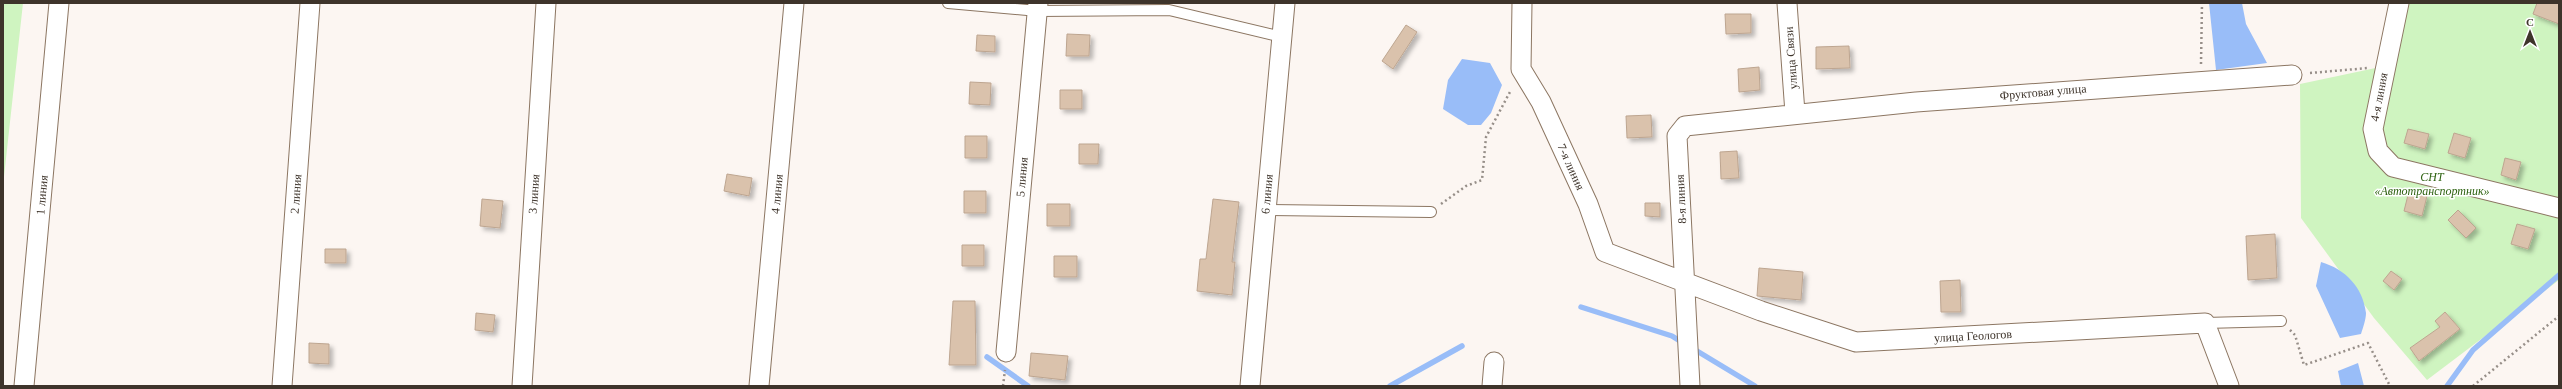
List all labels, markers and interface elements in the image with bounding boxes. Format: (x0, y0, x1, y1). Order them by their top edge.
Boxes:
north arrow (2510, 12, 2550, 52)
text: С (2526, 16, 2534, 28)
street label: улица Связи (1782, 26, 1800, 90)
street label: 4-я линия (2367, 71, 2391, 123)
street label: Фруктовая улица (1999, 81, 2088, 103)
street label: 7-я линия (1555, 142, 1588, 193)
street label: 5 линия (1013, 156, 1031, 197)
park label: СНТ «Автотранспортник» (2374, 170, 2490, 198)
street label: 2 линия (288, 173, 304, 214)
street label: 3 линия (526, 173, 542, 214)
street label: 4 линия (768, 173, 786, 214)
street label: 6 линия (1258, 173, 1276, 214)
street label: 1 линия (33, 174, 51, 215)
street label: 8-я линия (1673, 174, 1689, 224)
street label: улица Геологов (1934, 327, 2013, 345)

